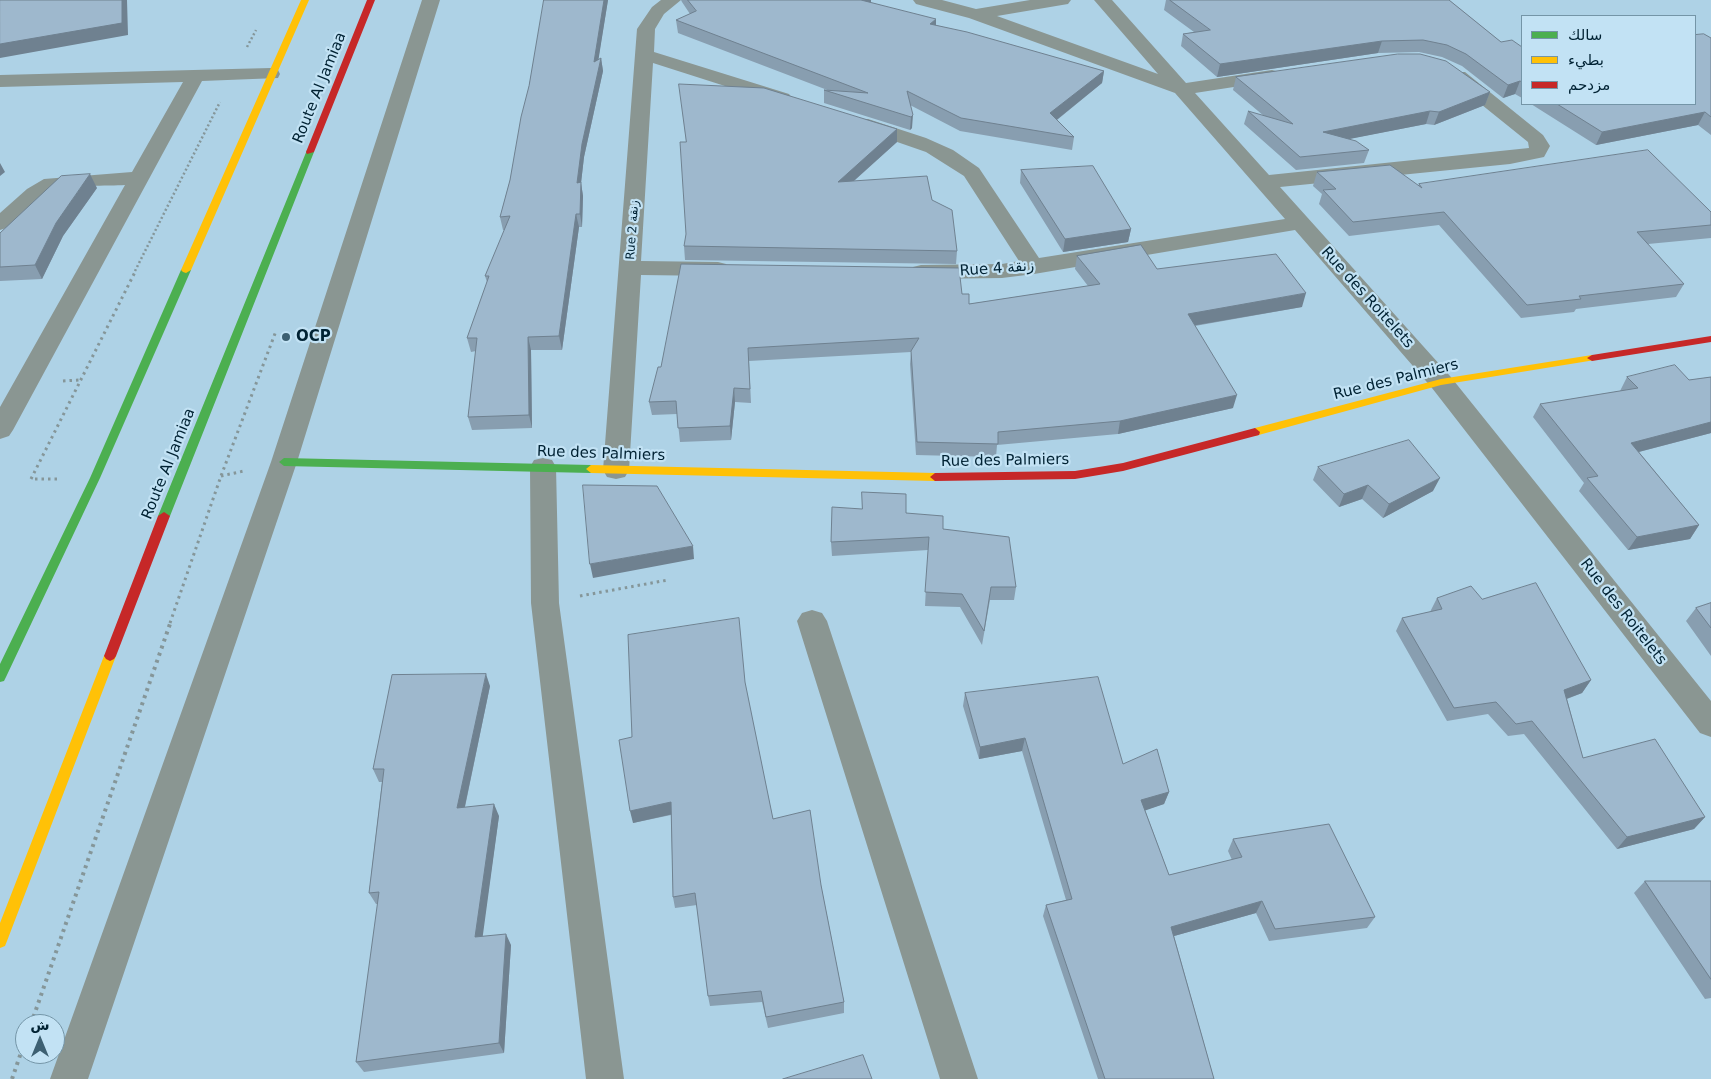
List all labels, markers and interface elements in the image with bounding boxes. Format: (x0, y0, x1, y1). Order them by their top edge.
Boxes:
legend (1521, 15, 1696, 105)
text: سالك (1568, 26, 1602, 44)
street label: Route Al Jamiaa (289, 30, 351, 146)
text: بطيء (1568, 51, 1604, 69)
text: مزدحم (1568, 76, 1610, 94)
street label: Rue 2 زنقة (624, 200, 642, 260)
street label: Rue des Roitelets (1317, 244, 1417, 352)
street label: Rue 4 زنقة (959, 257, 1035, 281)
place label: OCP (296, 328, 331, 346)
marker: OCP (280, 331, 292, 343)
street label: Rue des Palmiers (1332, 356, 1460, 404)
street label: Route Al Jamiaa (138, 406, 200, 522)
street label: Rue des Palmiers (537, 443, 665, 465)
street label: Rue des Palmiers (941, 451, 1069, 471)
street label: Rue des Roitelets (1576, 555, 1670, 669)
north arrow (15, 1014, 65, 1064)
text: ش (30, 1017, 50, 1033)

